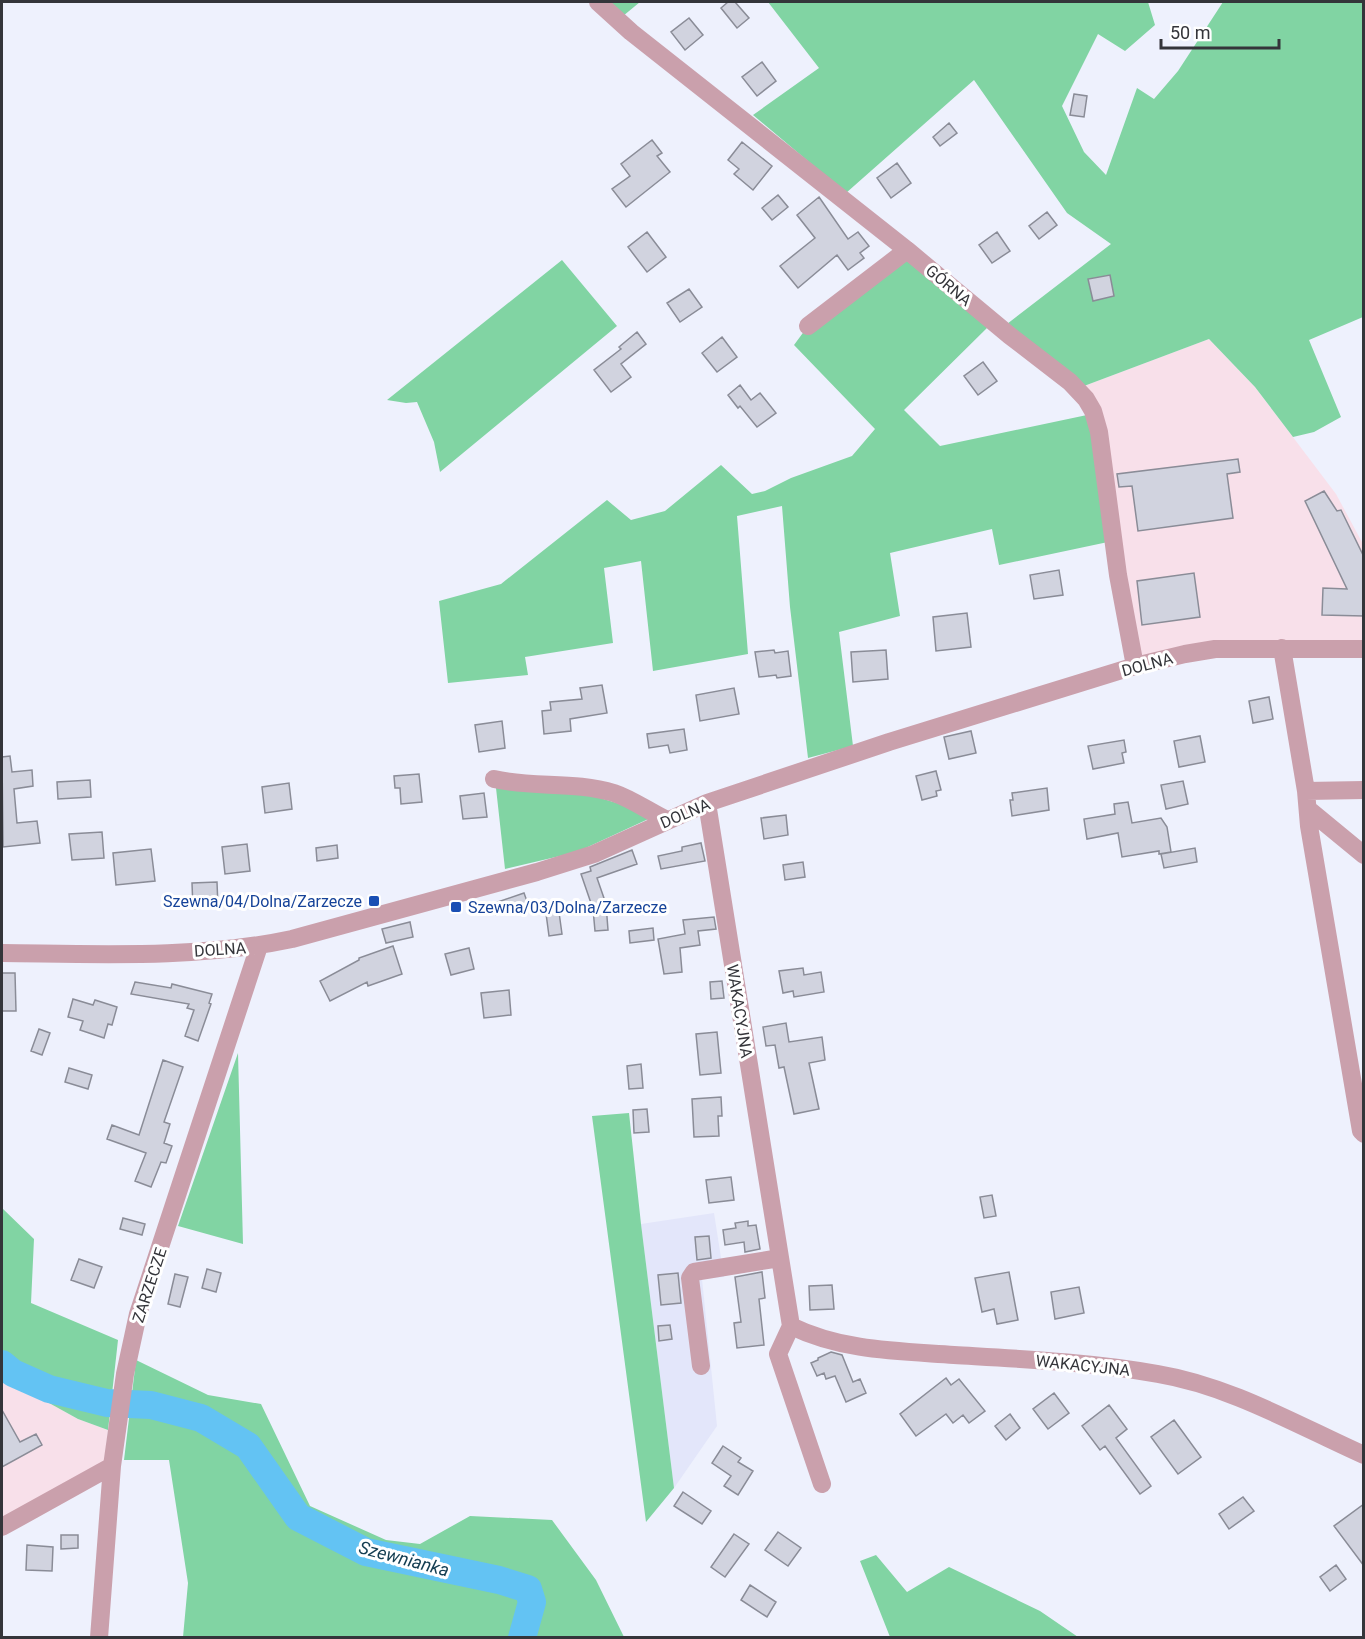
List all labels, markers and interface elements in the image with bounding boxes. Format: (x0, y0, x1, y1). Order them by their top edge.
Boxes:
scale bar (1161, 12, 1280, 50)
text: 50 m (1170, 22, 1210, 43)
street label: GÓRNA (922, 260, 976, 310)
street label: DOLNA (1119, 648, 1175, 680)
street label: DOLNA (657, 794, 713, 832)
place label: Szewna/04/Dolna/Zarzecze (163, 892, 362, 911)
marker: Szewna/04/Dolna/Zarzecze (367, 894, 381, 908)
place label: Szewna/03/Dolna/Zarzecze (468, 898, 667, 917)
marker: Szewna/03/Dolna/Zarzecze (449, 900, 463, 914)
street label: DOLNA (193, 938, 247, 961)
street label: WAKACYJNA (723, 963, 756, 1060)
street label: ZARZECZE (128, 1245, 171, 1325)
street label: WAKACYJNA (1035, 1351, 1132, 1380)
water label: Szewnianka (357, 1536, 452, 1581)

